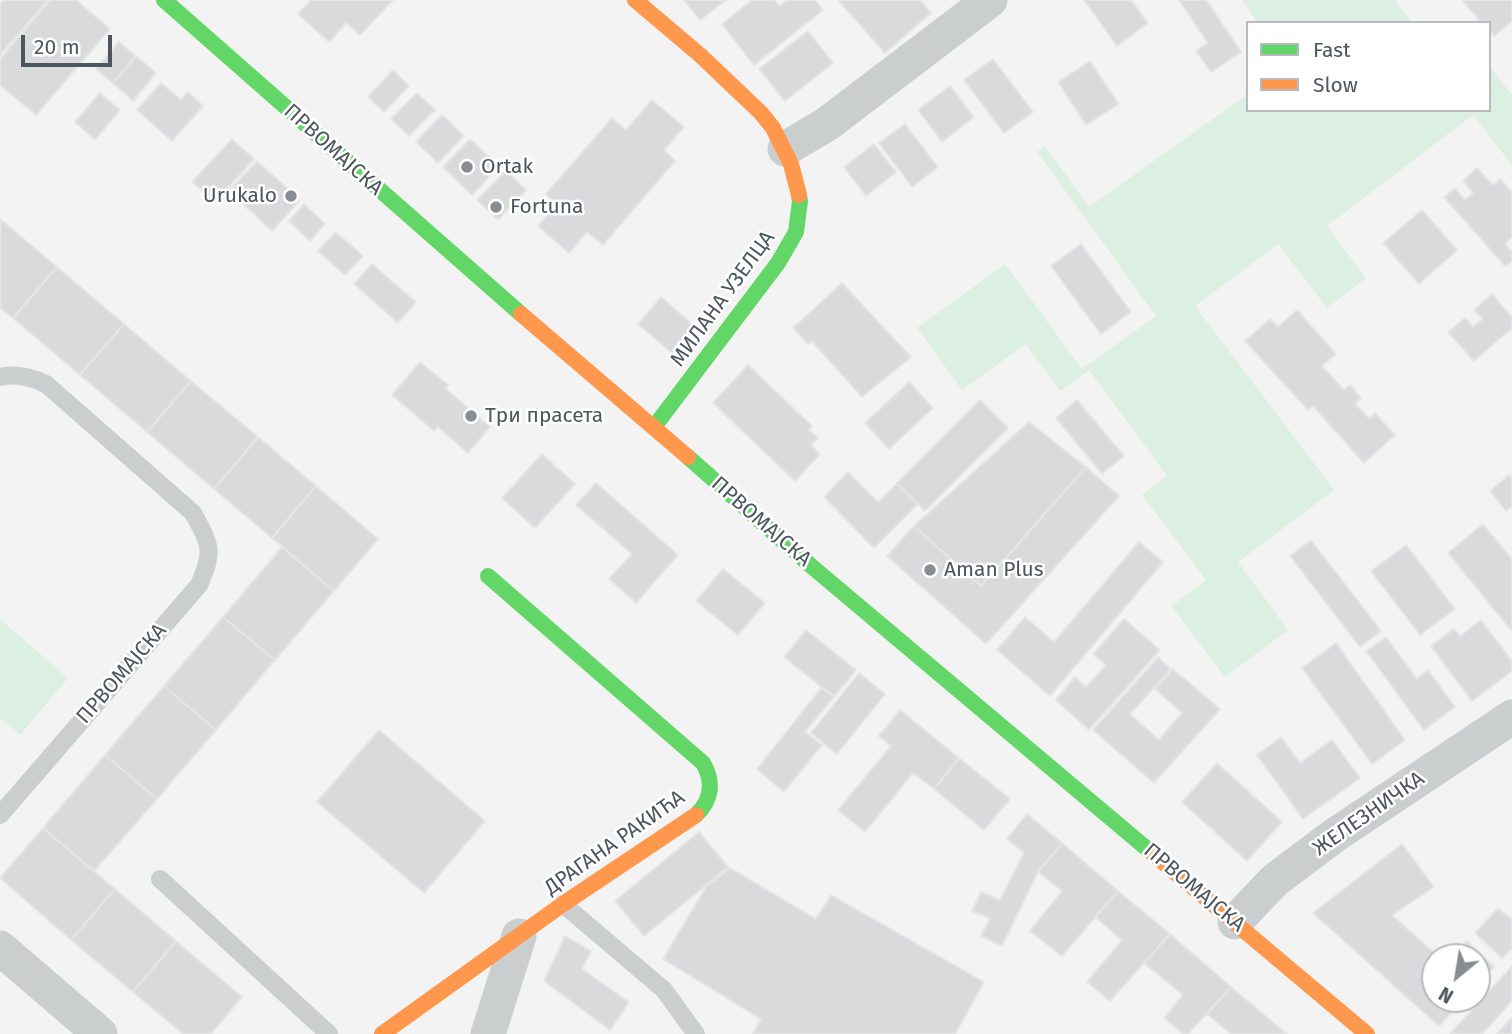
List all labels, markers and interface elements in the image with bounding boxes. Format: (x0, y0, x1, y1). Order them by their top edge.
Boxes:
scale bar (24, 21, 116, 65)
legend (1246, 21, 1491, 112)
text: 20 m (34, 34, 80, 60)
text: Fast (1313, 37, 1351, 63)
text: Slow (1313, 72, 1358, 98)
street label: ПРВОМАЈСКА (278, 99, 388, 201)
place label: Ortak (481, 154, 533, 180)
marker: Ortak (459, 159, 475, 175)
place label: Urukalo (203, 183, 277, 209)
marker: Urukalo (283, 188, 299, 204)
place label: Fortuna (510, 194, 583, 220)
marker: Fortuna (488, 199, 504, 215)
street label: МИЛАНА УЗЕЛЦА (665, 226, 781, 372)
place label: Три прасета (485, 403, 603, 429)
marker: Три прасета (463, 408, 479, 424)
street label: ПРВОМАЈСКА (706, 472, 816, 572)
place label: Aman Plus (944, 557, 1043, 583)
marker: Aman Plus (922, 562, 938, 578)
street label: ПРВОМАЈСКА (72, 619, 172, 729)
street label: ЖЕЛЕЗНИЧКА (1309, 766, 1429, 862)
street label: ДРАГАНА РАКИЋА (540, 785, 690, 901)
street label: ПРВОМАЈСКА (1138, 838, 1250, 938)
north arrow (1421, 943, 1491, 1013)
text: N (1435, 982, 1457, 1008)

